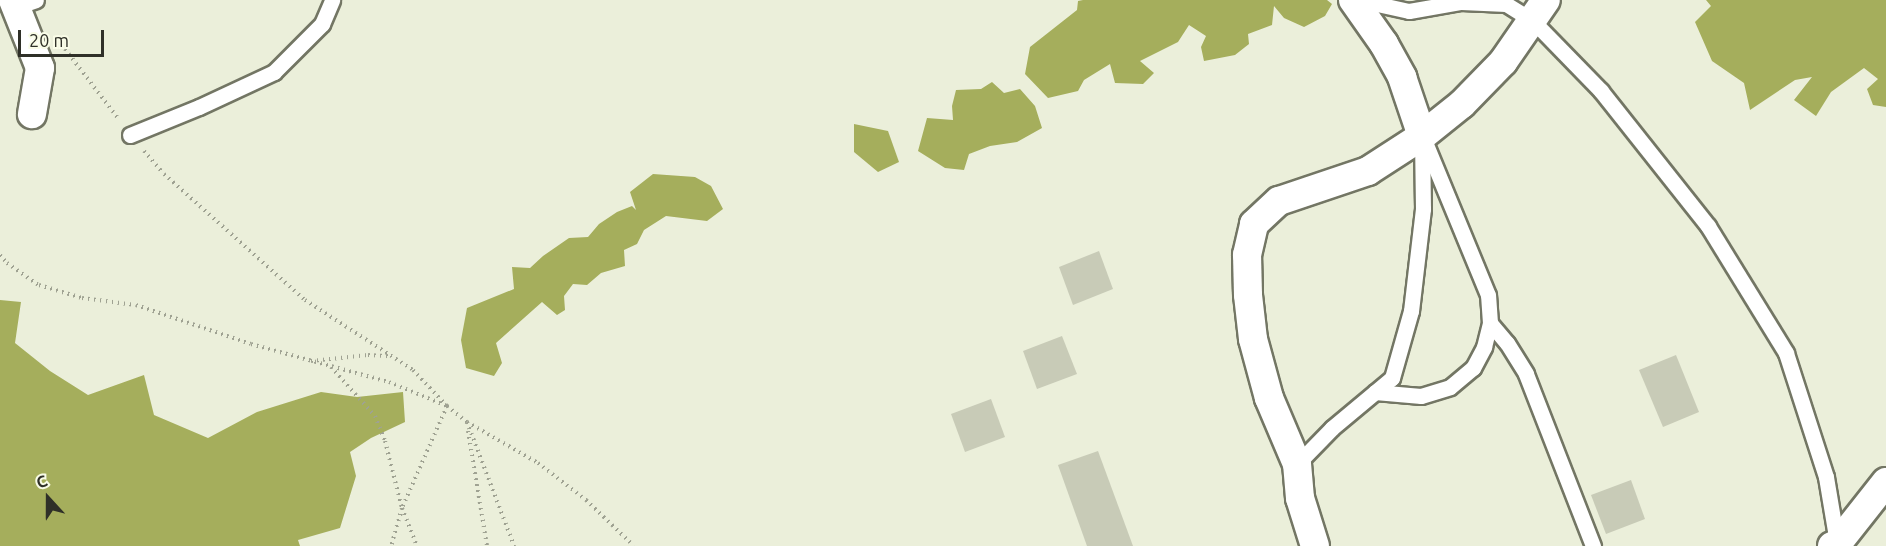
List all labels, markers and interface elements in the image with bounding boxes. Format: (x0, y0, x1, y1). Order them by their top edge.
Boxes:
scale bar (21, 18, 106, 56)
text: 20 m (29, 30, 69, 50)
north arrow (18, 468, 78, 528)
text: С (34, 471, 50, 491)

